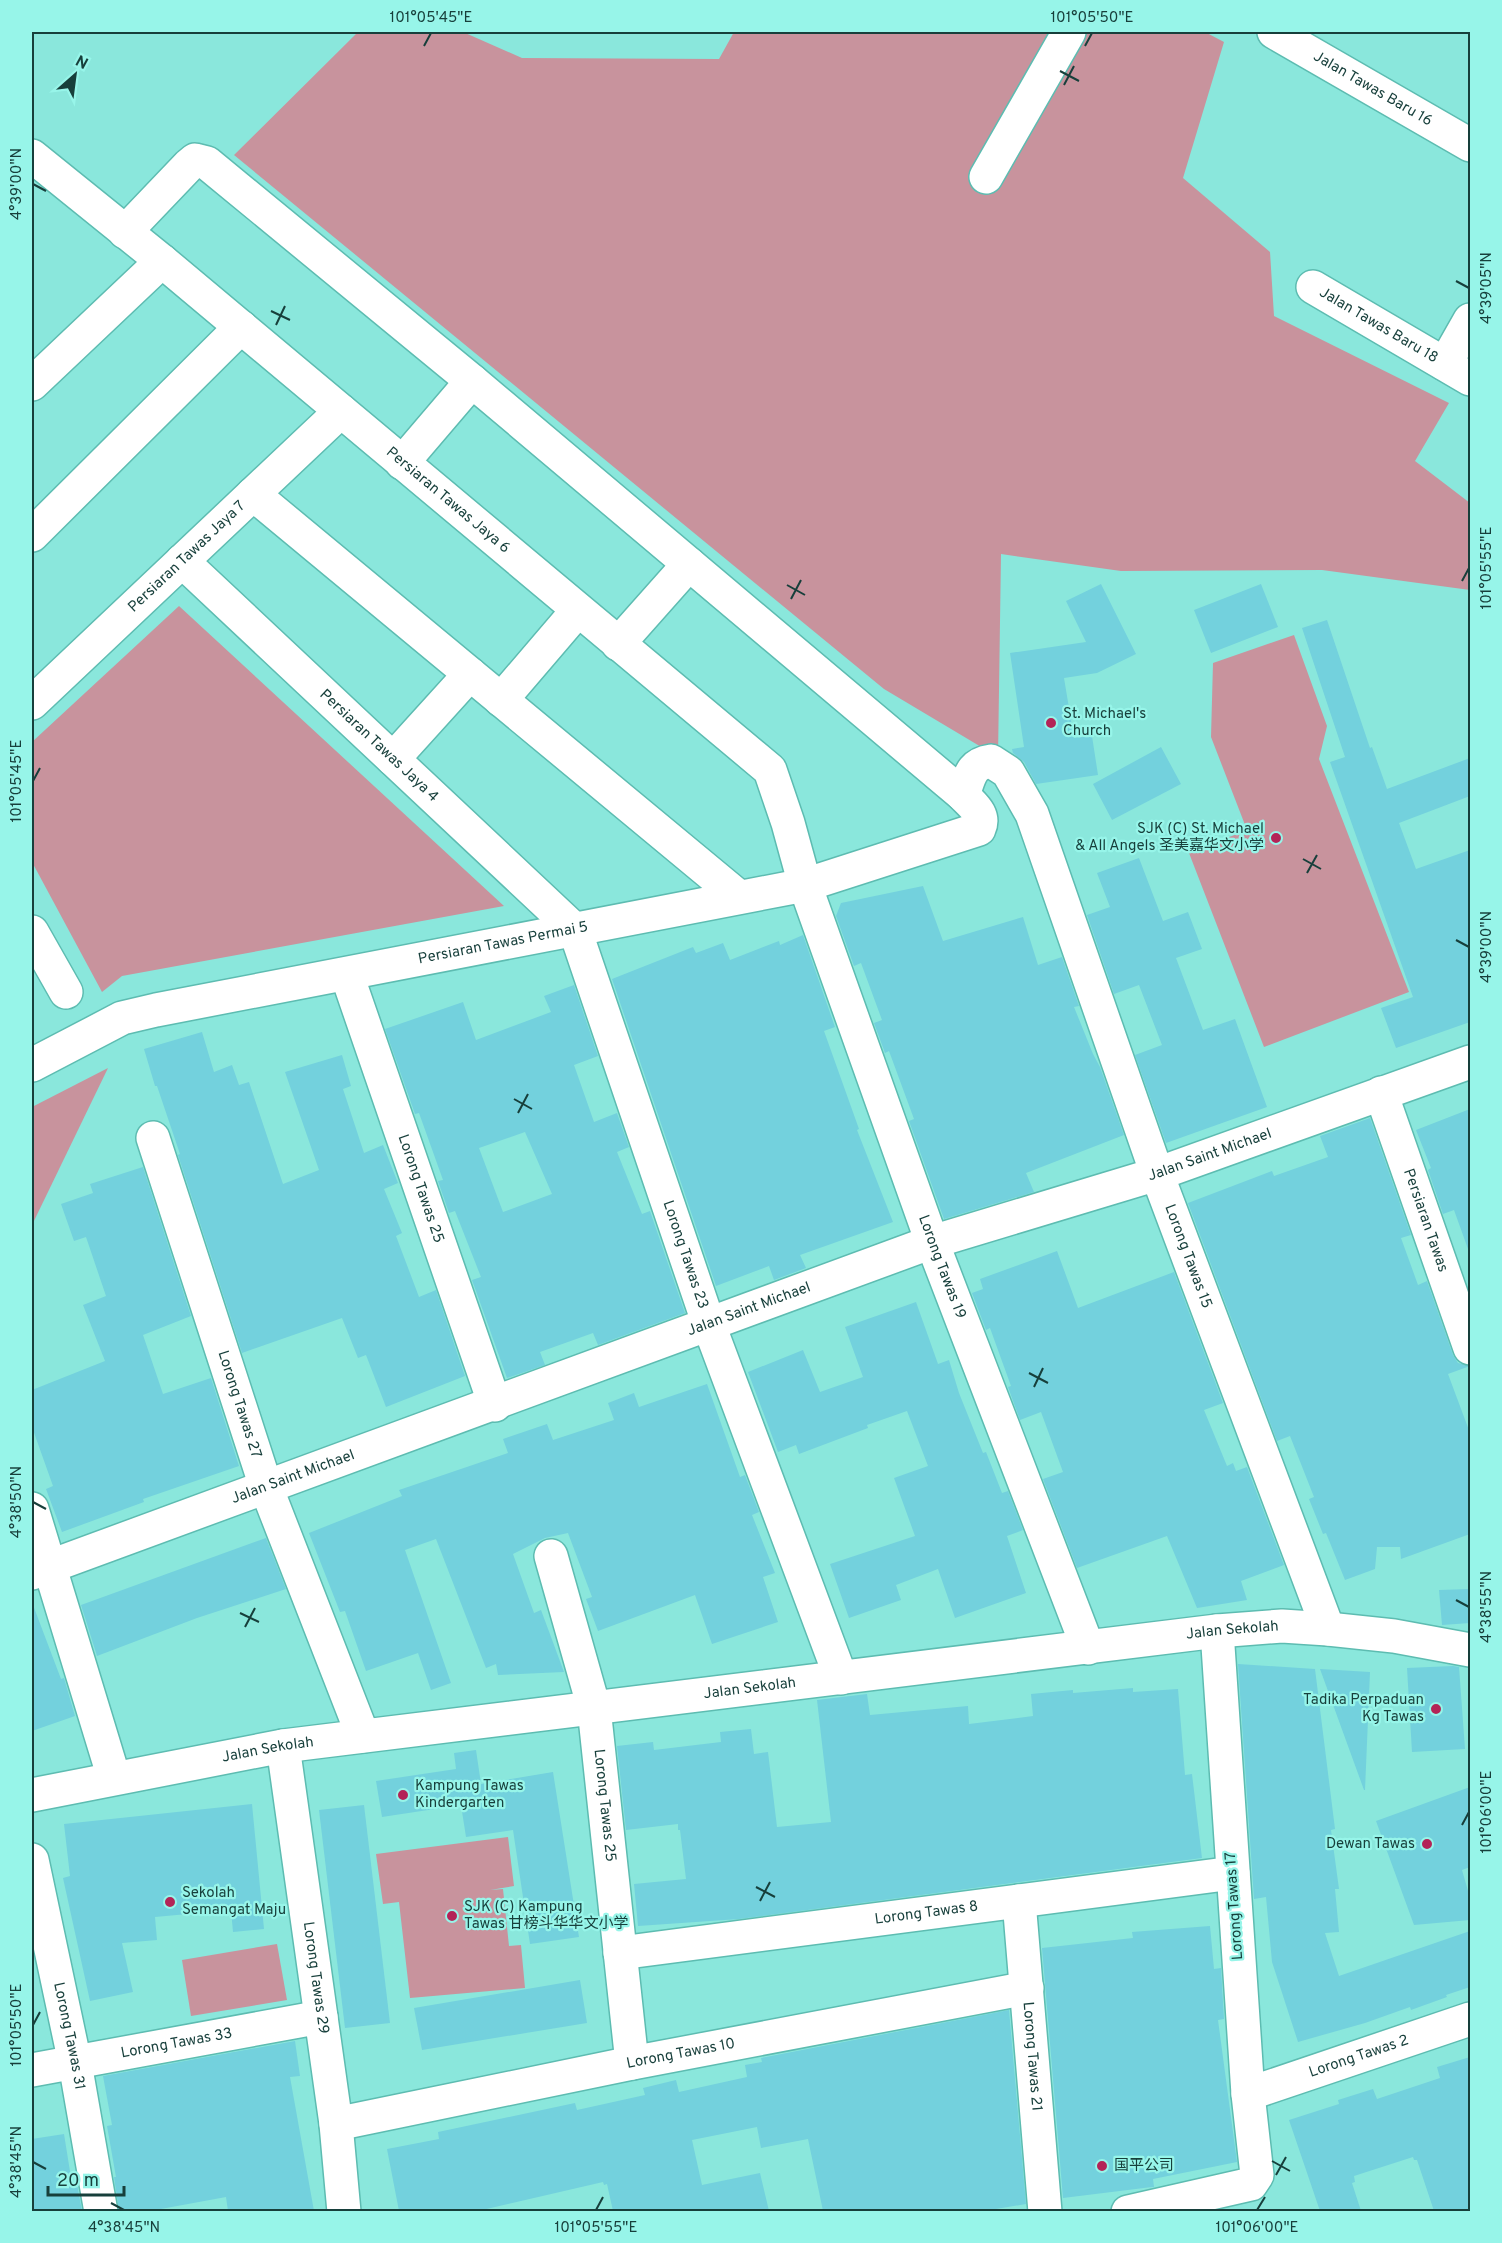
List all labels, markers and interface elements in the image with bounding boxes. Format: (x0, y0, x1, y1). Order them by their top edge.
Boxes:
text: 101°05'45"E (390, 9, 472, 28)
text: 101°05'50"E (1050, 9, 1134, 28)
north arrow (45, 45, 105, 105)
street label: Jalan Tawas Baru 16 (1310, 47, 1436, 131)
text: N (71, 52, 91, 75)
text: 4°39'00"N (8, 148, 27, 220)
text: 4°39'05"N (1478, 252, 1497, 324)
street label: Jalan Tawas Baru 18 (1316, 283, 1441, 368)
street label: Persiaran Tawas Jaya 6 (382, 443, 514, 558)
street label: Persiaran Tawas Jaya 7 (124, 497, 250, 617)
text: 101°05'55"E (1478, 527, 1497, 609)
street label: Persiaran Tawas Jaya 4 (315, 685, 442, 806)
place label: St. Michael's Church (1063, 705, 1146, 741)
marker: St. Michael's Church (1044, 716, 1058, 730)
text: 101°05'45"E (8, 740, 27, 822)
place label: SJK (C) St. Michael & All Angels 圣美嘉华文小学 (1075, 820, 1264, 856)
marker: SJK (C) St. Michael & All Angels 圣美嘉华文小学 (1269, 831, 1283, 845)
text: 4°39'00"N (1478, 911, 1497, 983)
street label: Persiaran Tawas Permai 5 (417, 917, 590, 969)
street label: Jalan Saint Michael (1146, 1124, 1274, 1186)
street label: Lorong Tawas 25 (393, 1132, 448, 1246)
street label: Persiaran Tawas (1399, 1166, 1452, 1275)
street label: Lorong Tawas 23 (658, 1198, 712, 1311)
street label: Lorong Tawas 15 (1160, 1202, 1216, 1311)
street label: Lorong Tawas 19 (914, 1212, 970, 1322)
street label: Jalan Saint Michael (685, 1278, 813, 1341)
street label: Lorong Tawas 27 (213, 1348, 266, 1461)
street label: Jalan Saint Michael (228, 1446, 357, 1508)
text: 4°38'50"N (8, 1466, 27, 1538)
text: 4°38'55"N (1478, 1571, 1497, 1643)
street label: Jalan Sekolah (1185, 1617, 1279, 1644)
street label: Jalan Sekolah (702, 1673, 797, 1704)
place label: Tadika Perpaduan Kg Tawas (1303, 1691, 1424, 1727)
marker: Tadika Perpaduan Kg Tawas (1429, 1702, 1443, 1716)
street label: Jalan Sekolah (220, 1733, 315, 1767)
street label: Lorong Tawas 25 (589, 1748, 620, 1863)
text: 101°06'00"E (1478, 1771, 1497, 1853)
place label: Kampung Tawas Kindergarten (415, 1777, 524, 1813)
marker: Kampung Tawas Kindergarten (396, 1788, 410, 1802)
place label: Dewan Tawas (1326, 1835, 1415, 1854)
marker: Dewan Tawas (1420, 1837, 1434, 1851)
street label: Lorong Tawas 17 (1222, 1851, 1248, 1961)
place label: Sekolah Semangat Maju (182, 1884, 286, 1920)
marker: Sekolah Semangat Maju (163, 1895, 177, 1909)
street label: Lorong Tawas 8 (873, 1897, 979, 1929)
place label: SJK (C) Kampung Tawas 甘榜斗华华文小学 (464, 1898, 629, 1934)
marker: SJK (C) Kampung Tawas 甘榜斗华华文小学 (445, 1909, 459, 1923)
street label: Lorong Tawas 29 (298, 1920, 333, 2035)
street label: Lorong Tawas 31 (49, 1980, 89, 2092)
text: 101°05'50"E (8, 1983, 27, 2067)
street label: Lorong Tawas 21 (1018, 2001, 1046, 2112)
street label: Lorong Tawas 33 (119, 2024, 234, 2063)
street label: Lorong Tawas 2 (1306, 2031, 1411, 2082)
street label: Lorong Tawas 10 (625, 2034, 737, 2073)
text: 4°38'45"N (8, 2126, 27, 2198)
place label: 国平公司 (1114, 2157, 1174, 2176)
scale bar (48, 2159, 124, 2197)
marker: 国平公司 (1095, 2159, 1109, 2173)
text: 20 m (57, 2170, 99, 2193)
text: 4°38'45"N (88, 2219, 160, 2238)
text: 101°05'55"E (555, 2219, 637, 2238)
text: 101°06'00"E (1216, 2219, 1298, 2238)

